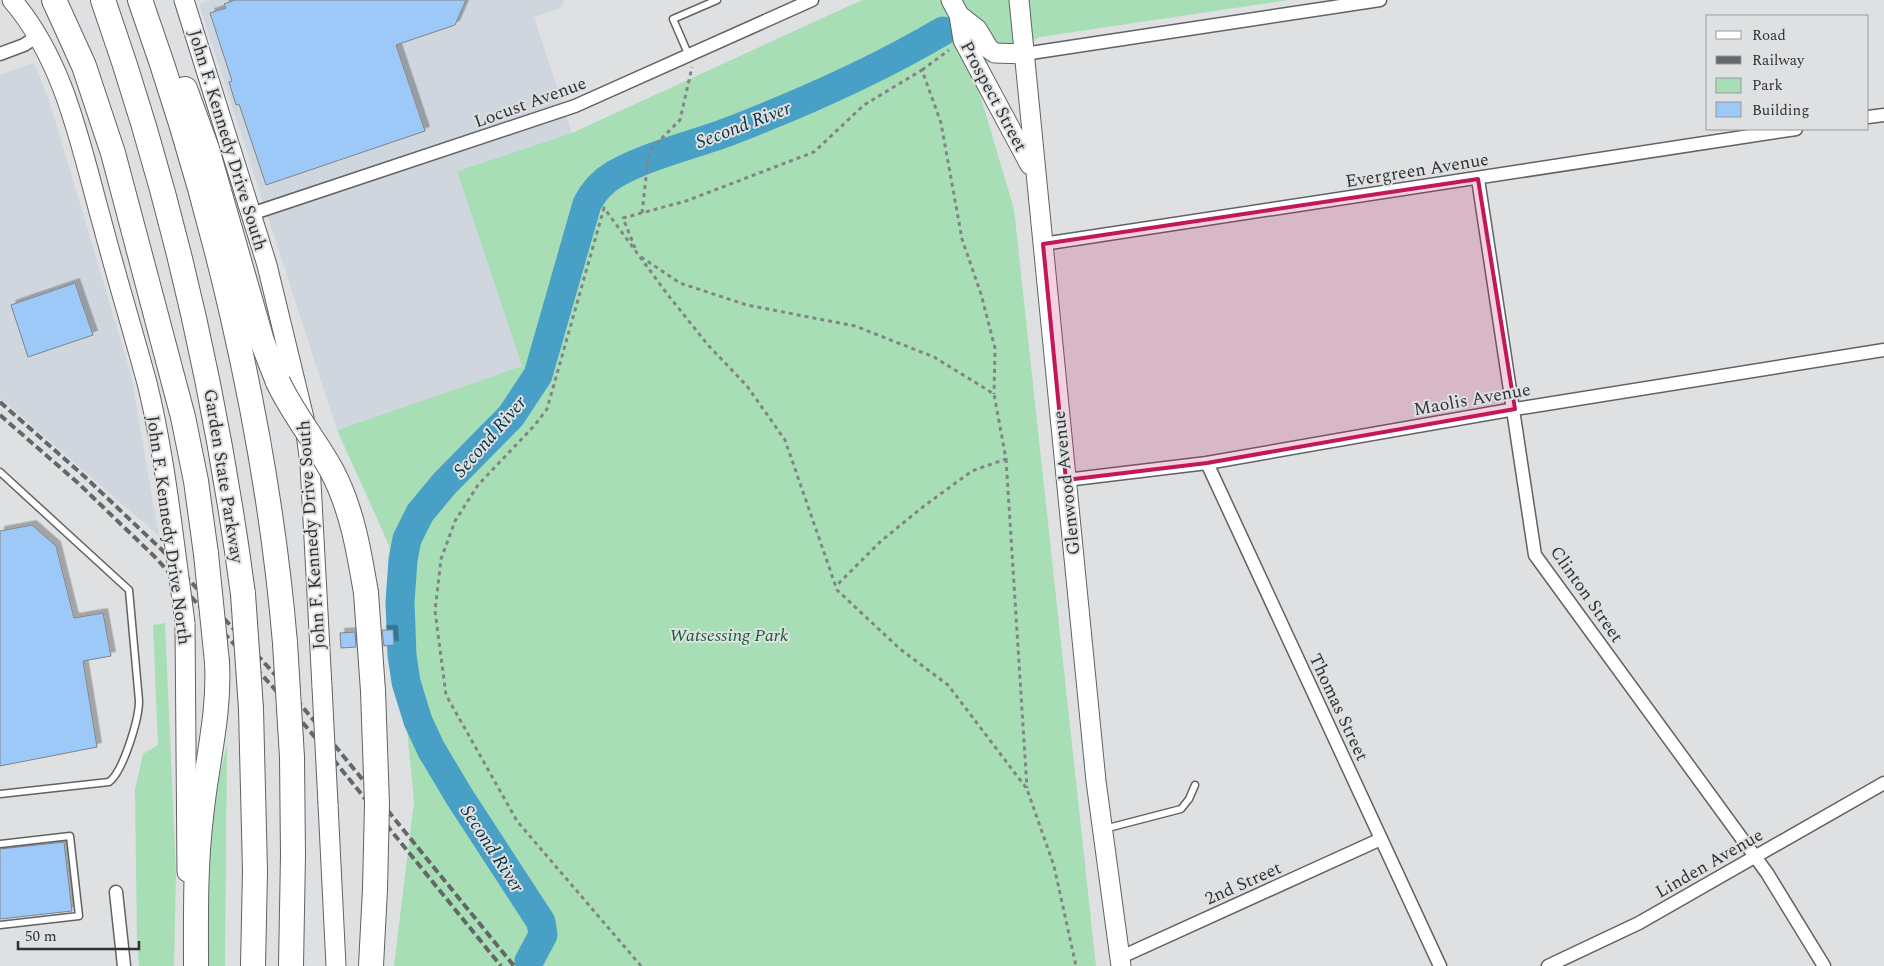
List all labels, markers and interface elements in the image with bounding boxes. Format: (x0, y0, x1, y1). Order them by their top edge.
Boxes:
legend (1706, 15, 1869, 130)
text: Road (1752, 24, 1786, 47)
street label: John F. Kennedy Drive South (181, 26, 274, 254)
street label: Prospect Street (953, 36, 1034, 156)
text: Railway (1752, 49, 1805, 72)
street label: Locust Avenue (470, 70, 590, 135)
text: Park (1752, 74, 1783, 97)
water label: Second River (692, 94, 796, 157)
text: Building (1752, 99, 1809, 122)
street label: Evergreen Avenue (1343, 146, 1491, 195)
street label: Maolis Avenue (1411, 376, 1533, 423)
street label: Garden State Parkway (196, 387, 251, 566)
water label: Second River (446, 389, 534, 484)
street label: Glenwood Avenue (1045, 409, 1088, 557)
street label: John F. Kennedy Drive North (139, 414, 198, 647)
street label: John F. Kennedy Drive South (290, 419, 333, 651)
street label: Clinton Street (1543, 540, 1630, 648)
park label: Watsessing Park (670, 622, 789, 649)
street label: Thomas Street (1302, 649, 1375, 765)
water label: Second River (452, 799, 531, 899)
street label: Linden Avenue (1650, 822, 1768, 905)
street label: 2nd Street (1201, 855, 1286, 912)
scale bar (18, 918, 139, 950)
text: 50 m (25, 925, 57, 948)

